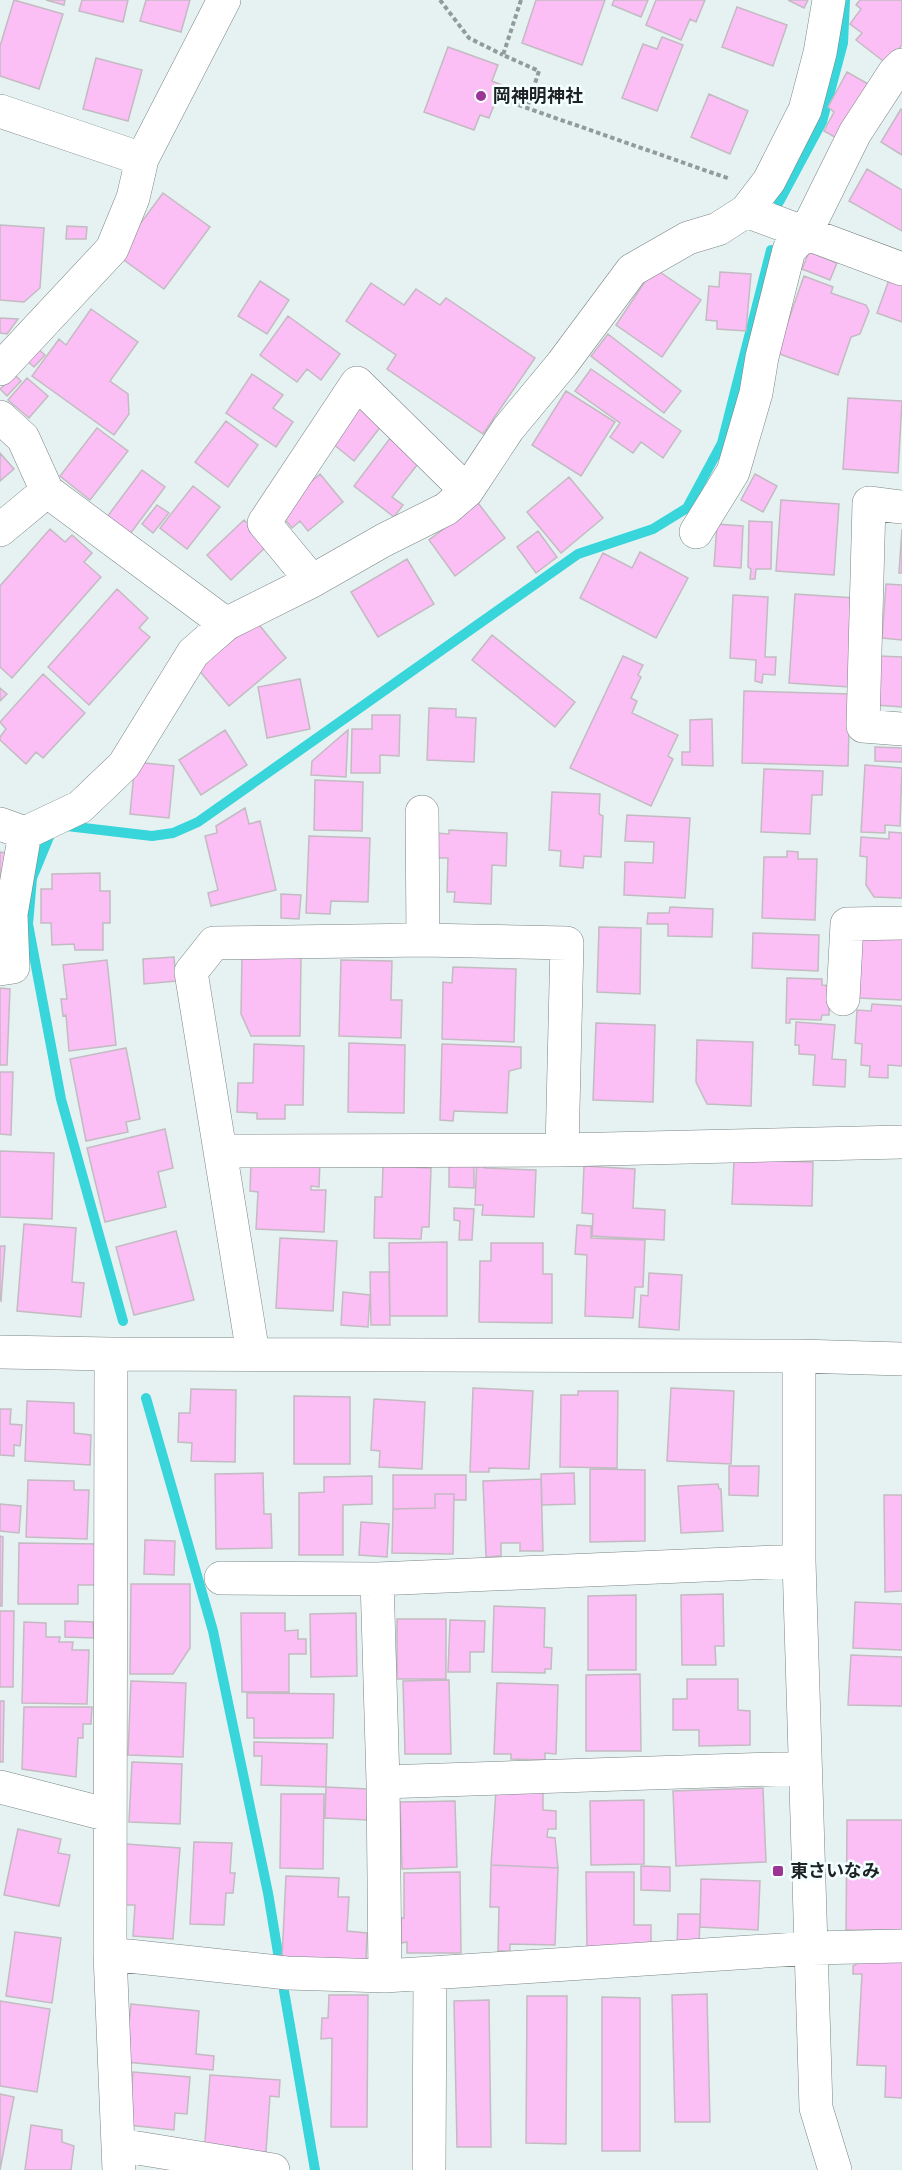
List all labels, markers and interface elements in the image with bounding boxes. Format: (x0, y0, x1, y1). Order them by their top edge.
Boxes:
place label: 岡神明神社 (493, 85, 583, 106)
marker: 岡神明神社 (474, 89, 488, 103)
place label: 東さいなみ (790, 1860, 880, 1881)
marker: 東さいなみ (771, 1864, 785, 1878)

